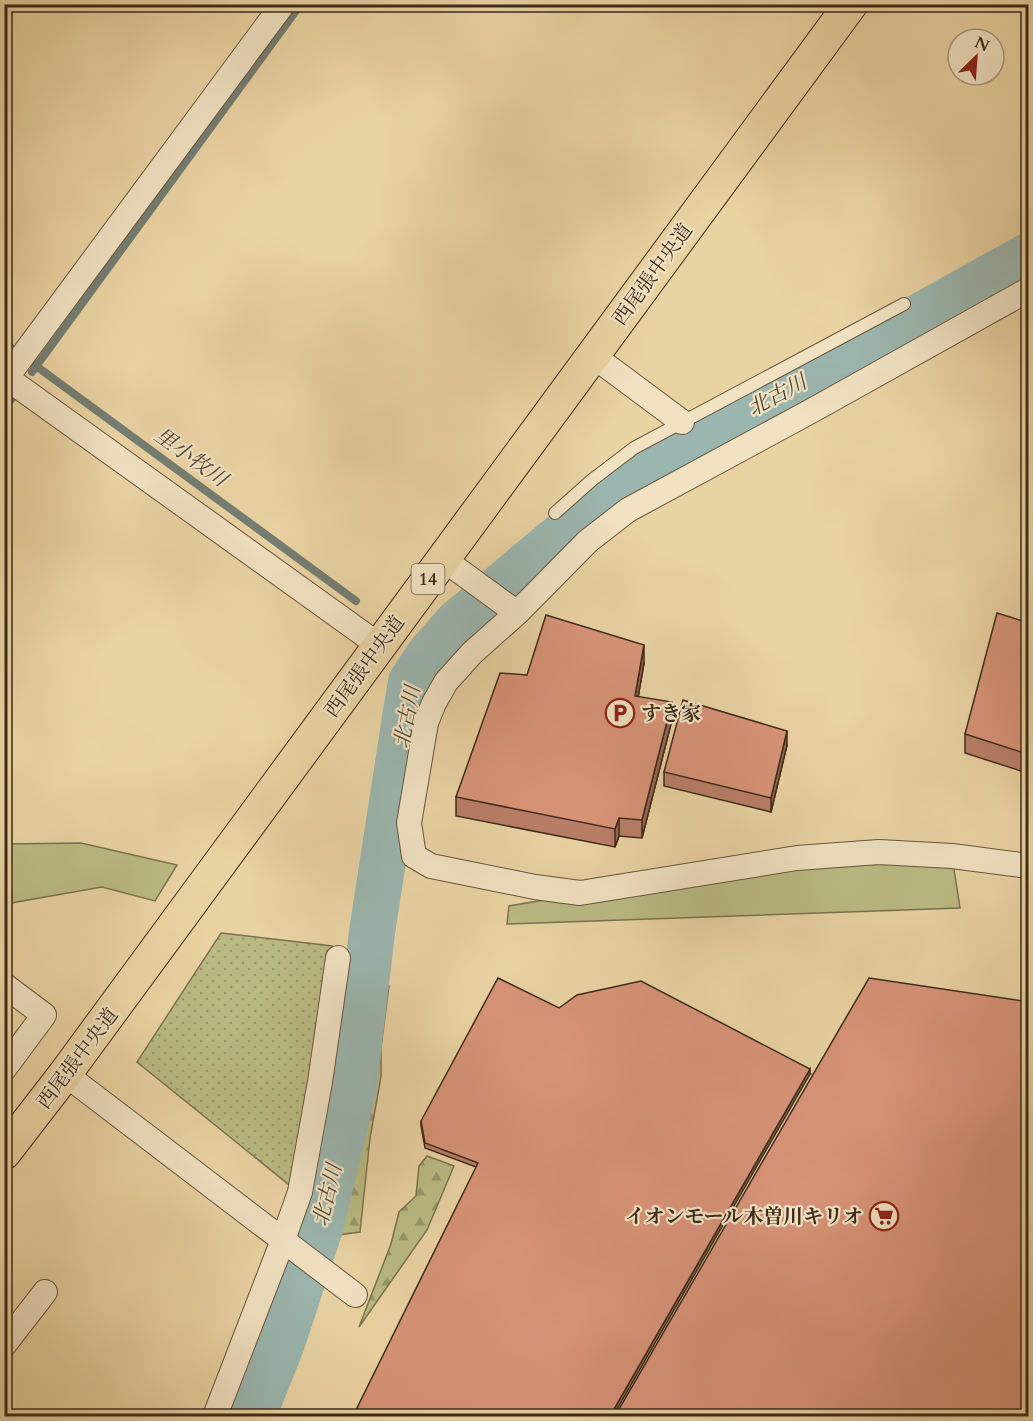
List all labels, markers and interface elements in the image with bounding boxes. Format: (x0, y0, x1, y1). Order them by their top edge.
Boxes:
north arrow (946, 27, 1006, 87)
text: N (971, 31, 993, 57)
street label: 西尾張中央道 (606, 218, 699, 331)
water label: 北古川 (743, 367, 814, 423)
water label: 里小牧川 (148, 421, 235, 495)
road number: 14 (412, 564, 444, 594)
street label: 西尾張中央道 (318, 610, 411, 723)
water label: 北古川 (387, 681, 428, 751)
parking icon: すき家 (604, 697, 636, 729)
place label: すき家 (641, 700, 701, 727)
street label: 西尾張中央道 (31, 1002, 124, 1114)
water label: 北古川 (306, 1159, 350, 1229)
supermarket icon: イオンモール木曽川キリオ (868, 1200, 900, 1232)
place label: イオンモール木曽川キリオ (625, 1203, 863, 1230)

